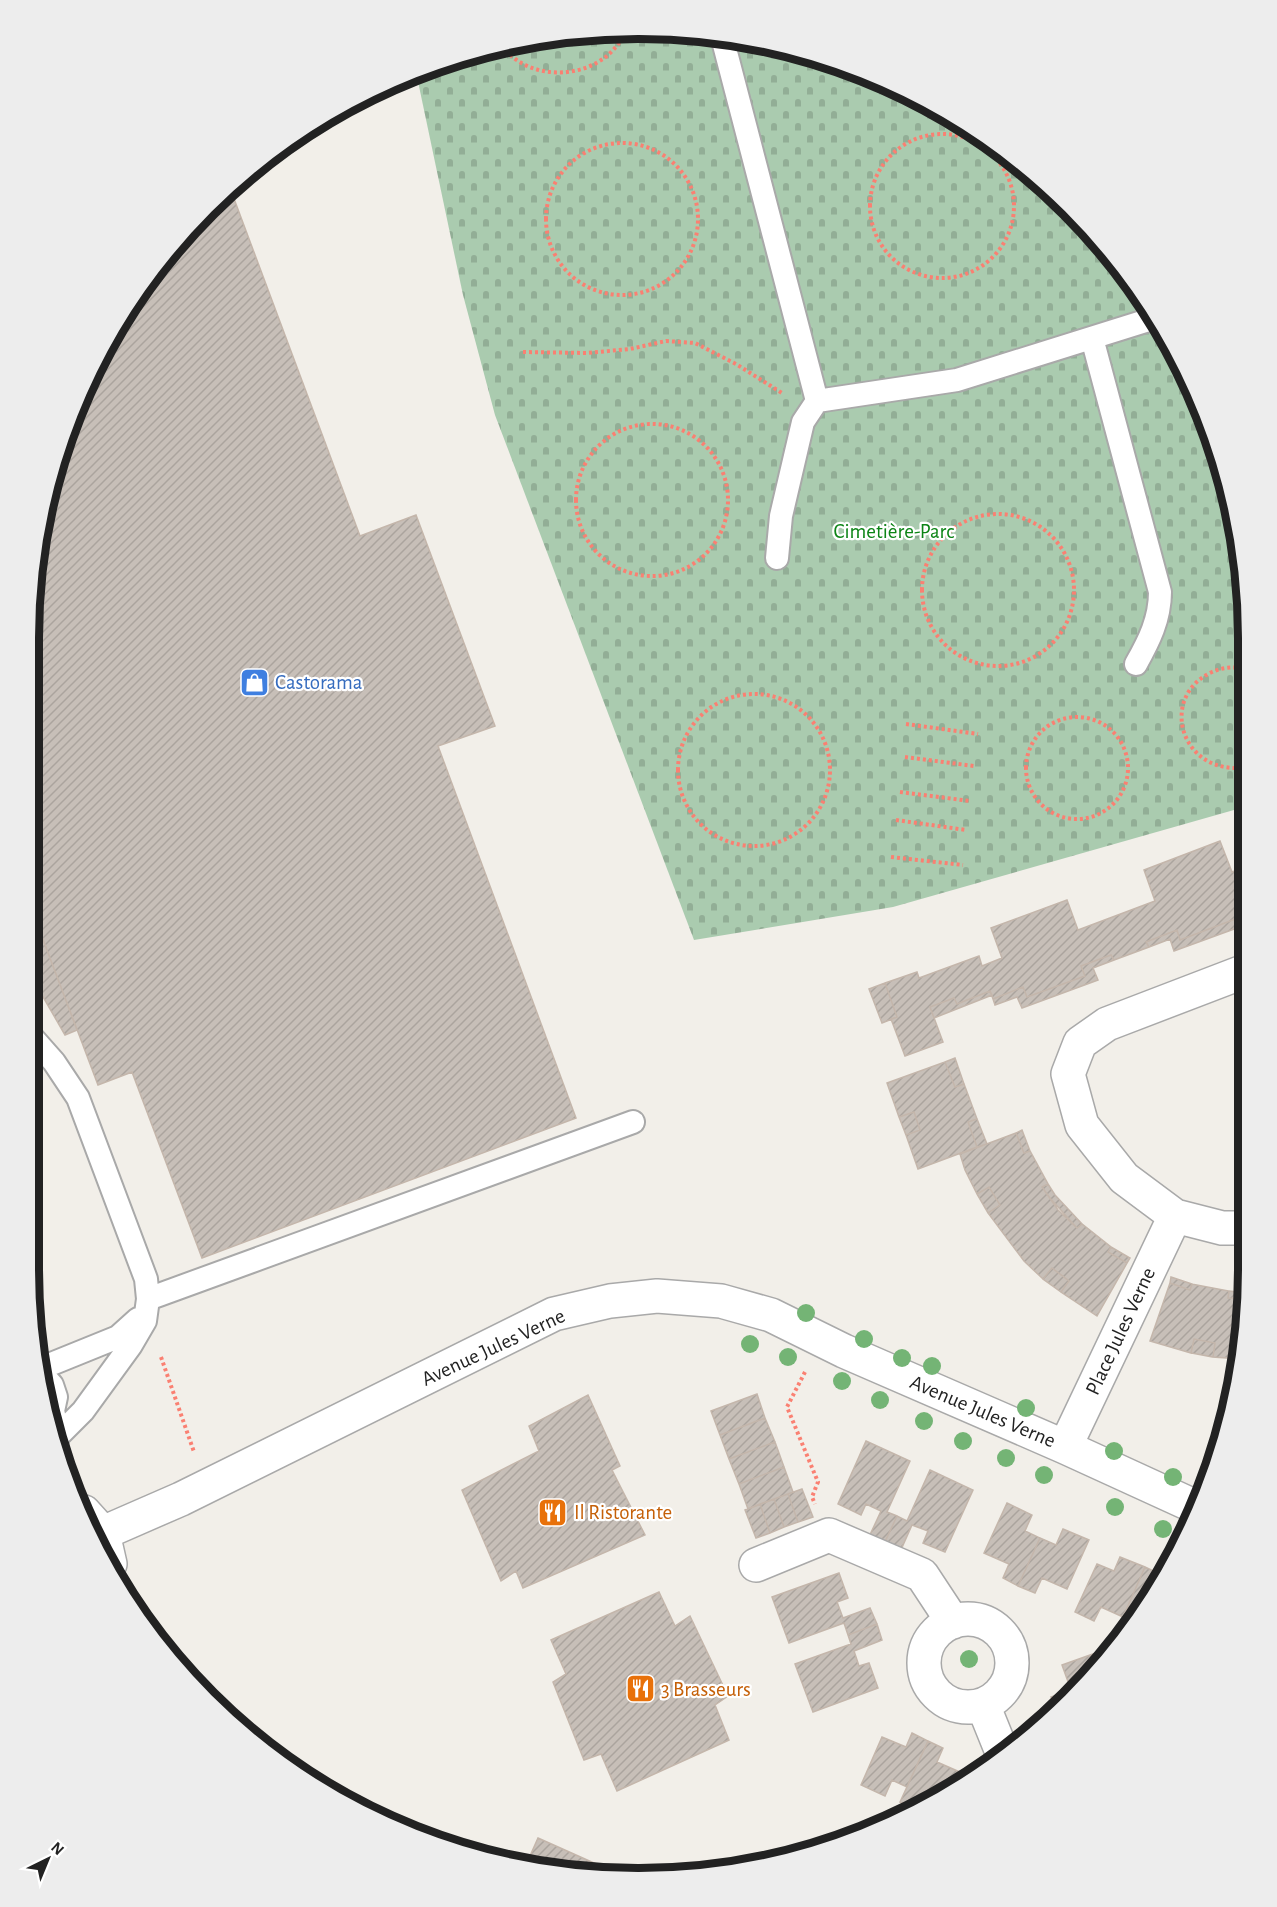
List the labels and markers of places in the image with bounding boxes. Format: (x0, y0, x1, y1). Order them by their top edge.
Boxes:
shop icon: Castorama (238, 666, 270, 698)
place label: Castorama (275, 672, 363, 693)
restaurant icon: Il Ristorante (537, 1496, 569, 1528)
place label: Il Ristorante (574, 1502, 672, 1523)
restaurant icon: 3 Brasseurs (624, 1673, 656, 1705)
place label: 3 Brasseurs (661, 1679, 751, 1700)

